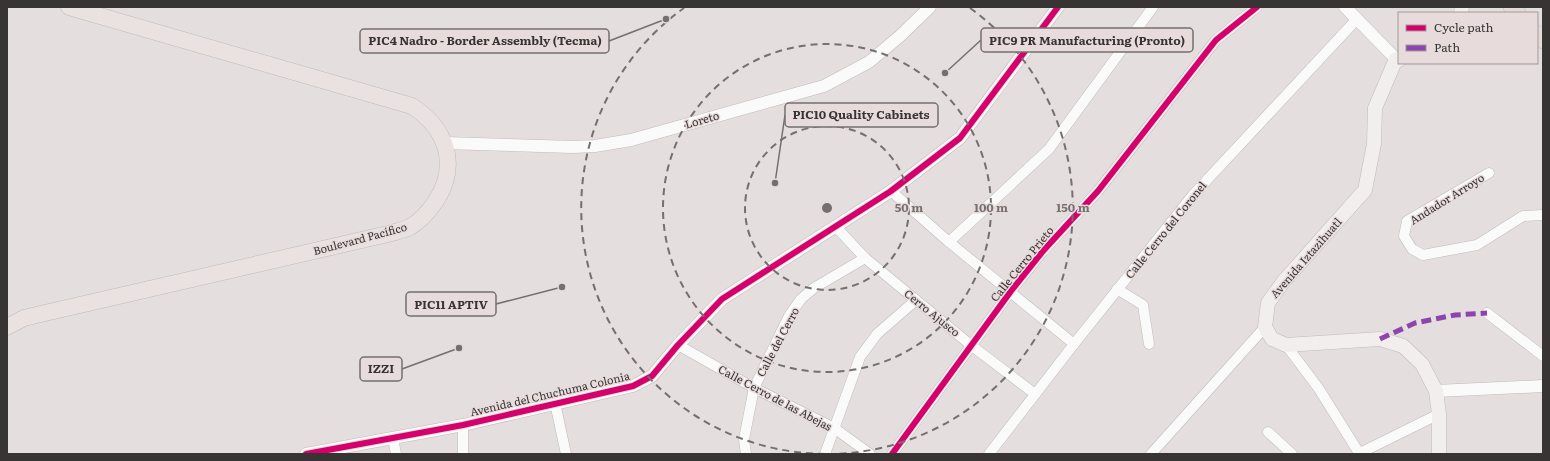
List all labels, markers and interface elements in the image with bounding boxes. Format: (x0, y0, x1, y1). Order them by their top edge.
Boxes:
legend (1398, 12, 1538, 64)
text: Cycle path (1434, 18, 1494, 36)
callout: PIC9 PR Manufacturing (Pronto) (981, 28, 1193, 52)
callout: PIC4 Nadro - Border Assembly (Tecma) (360, 29, 609, 53)
text: PIC4 Nadro - Border Assembly (Tecma) (368, 31, 602, 49)
text: PIC9 PR Manufacturing (Pronto) (989, 31, 1185, 49)
text: Path (1434, 38, 1460, 56)
callout: PIC10 Quality Cabinets (785, 103, 938, 127)
text: PIC10 Quality Cabinets (792, 105, 930, 123)
street label: Loreto (683, 107, 721, 132)
street label: Andador Arroyo (1406, 169, 1487, 227)
street label: Calle Cerro del Coronel (1121, 177, 1210, 281)
text: 50 m (895, 198, 923, 216)
text: 100 m (974, 198, 1008, 216)
text: 150 m (1056, 198, 1090, 216)
centre of rings (820, 201, 834, 215)
street label: Avenida Iztazihuatl (1266, 214, 1345, 301)
street label: Boulevard Pacífico (311, 218, 408, 258)
street label: Calle Cerro Prieto (986, 222, 1057, 304)
street label: Cerro Ajusco (901, 285, 964, 340)
callout: PIC11 APTIV (406, 292, 496, 316)
text: PIC11 APTIV (414, 295, 488, 313)
street label: Calle del Cerro (752, 304, 802, 379)
callout: IZZI (360, 357, 402, 381)
text: IZZI (368, 359, 394, 377)
street label: Calle Cerro de las Abejas (716, 360, 835, 434)
street label: Avenida del Chuchuma Colonia (468, 367, 631, 419)

